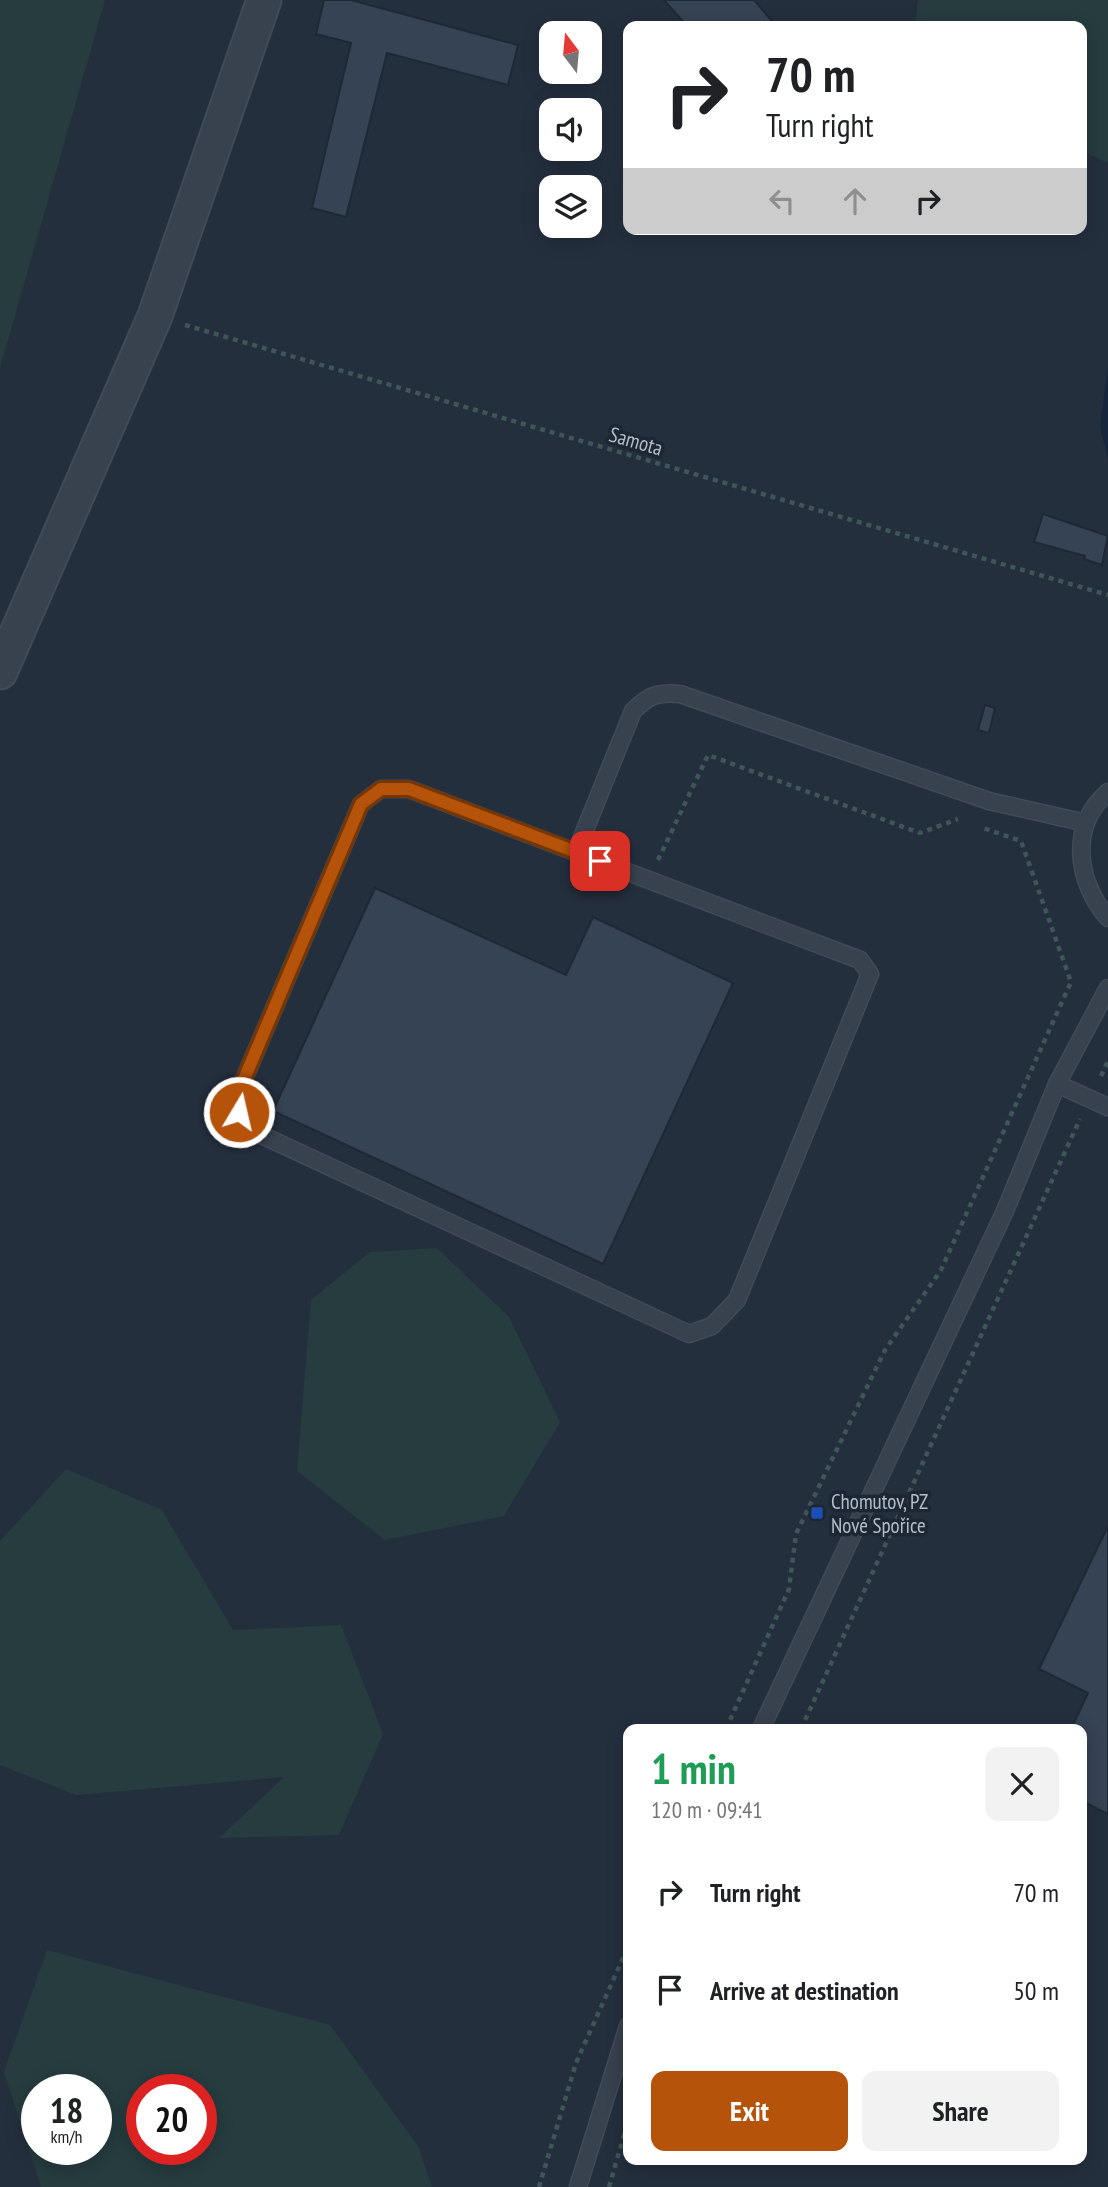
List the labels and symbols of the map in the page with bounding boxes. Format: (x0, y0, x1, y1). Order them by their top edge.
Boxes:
north arrow (539, 21, 602, 84)
street label: Samota (606, 421, 666, 461)
pin (570, 831, 630, 891)
position arrow (202, 1075, 276, 1149)
place label: Chomutov, PZ Nové Spořice (831, 1488, 928, 1539)
marker: Chomutov, PZ Nové Spořice (809, 1505, 825, 1521)
speed limit sign: 20 (126, 2074, 217, 2165)

